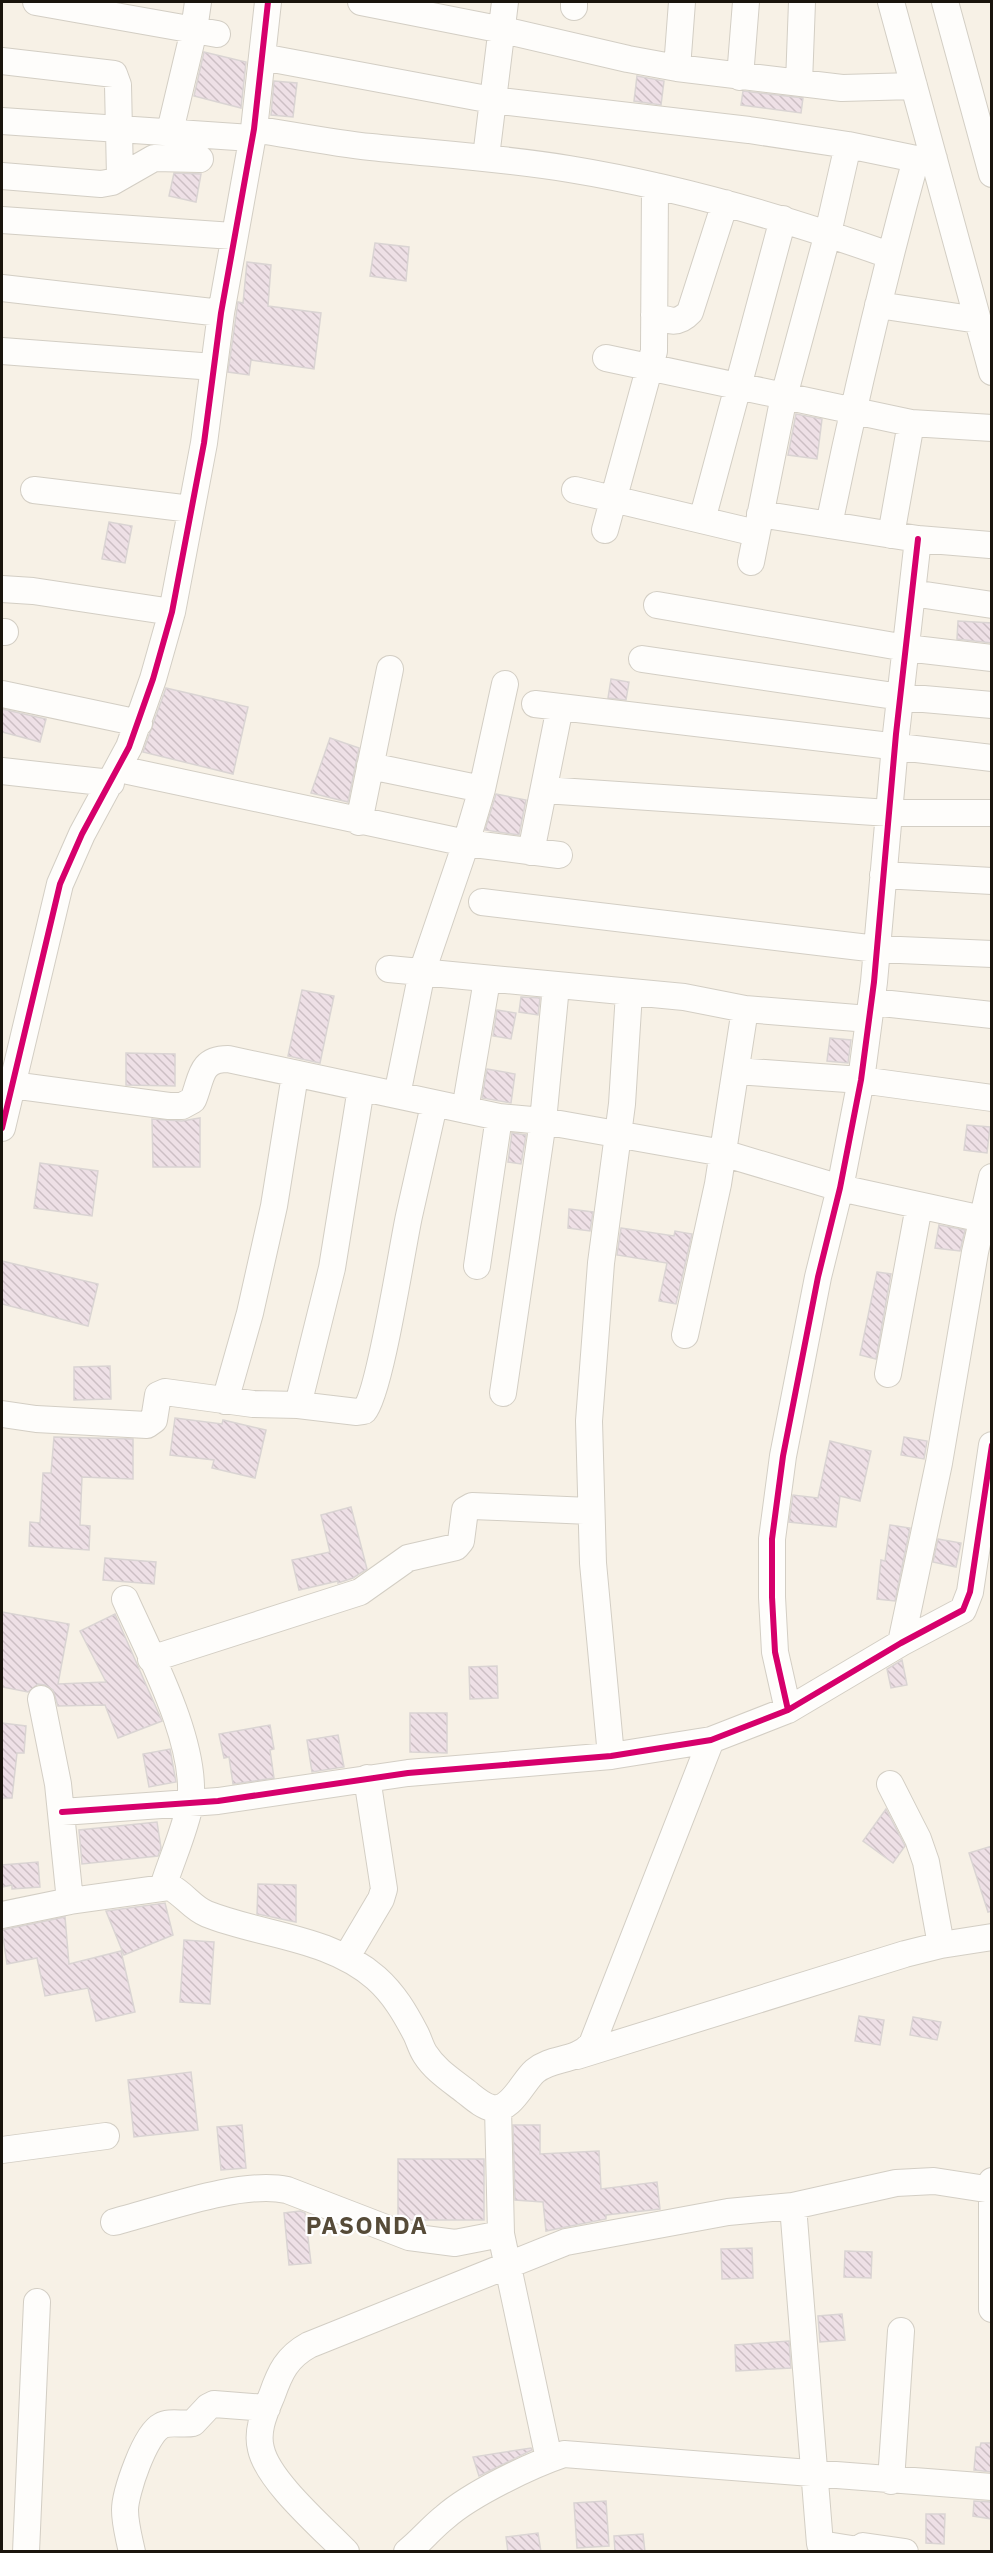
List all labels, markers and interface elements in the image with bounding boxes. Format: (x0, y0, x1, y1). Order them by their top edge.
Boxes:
district label: PASONDA (306, 2209, 428, 2241)

